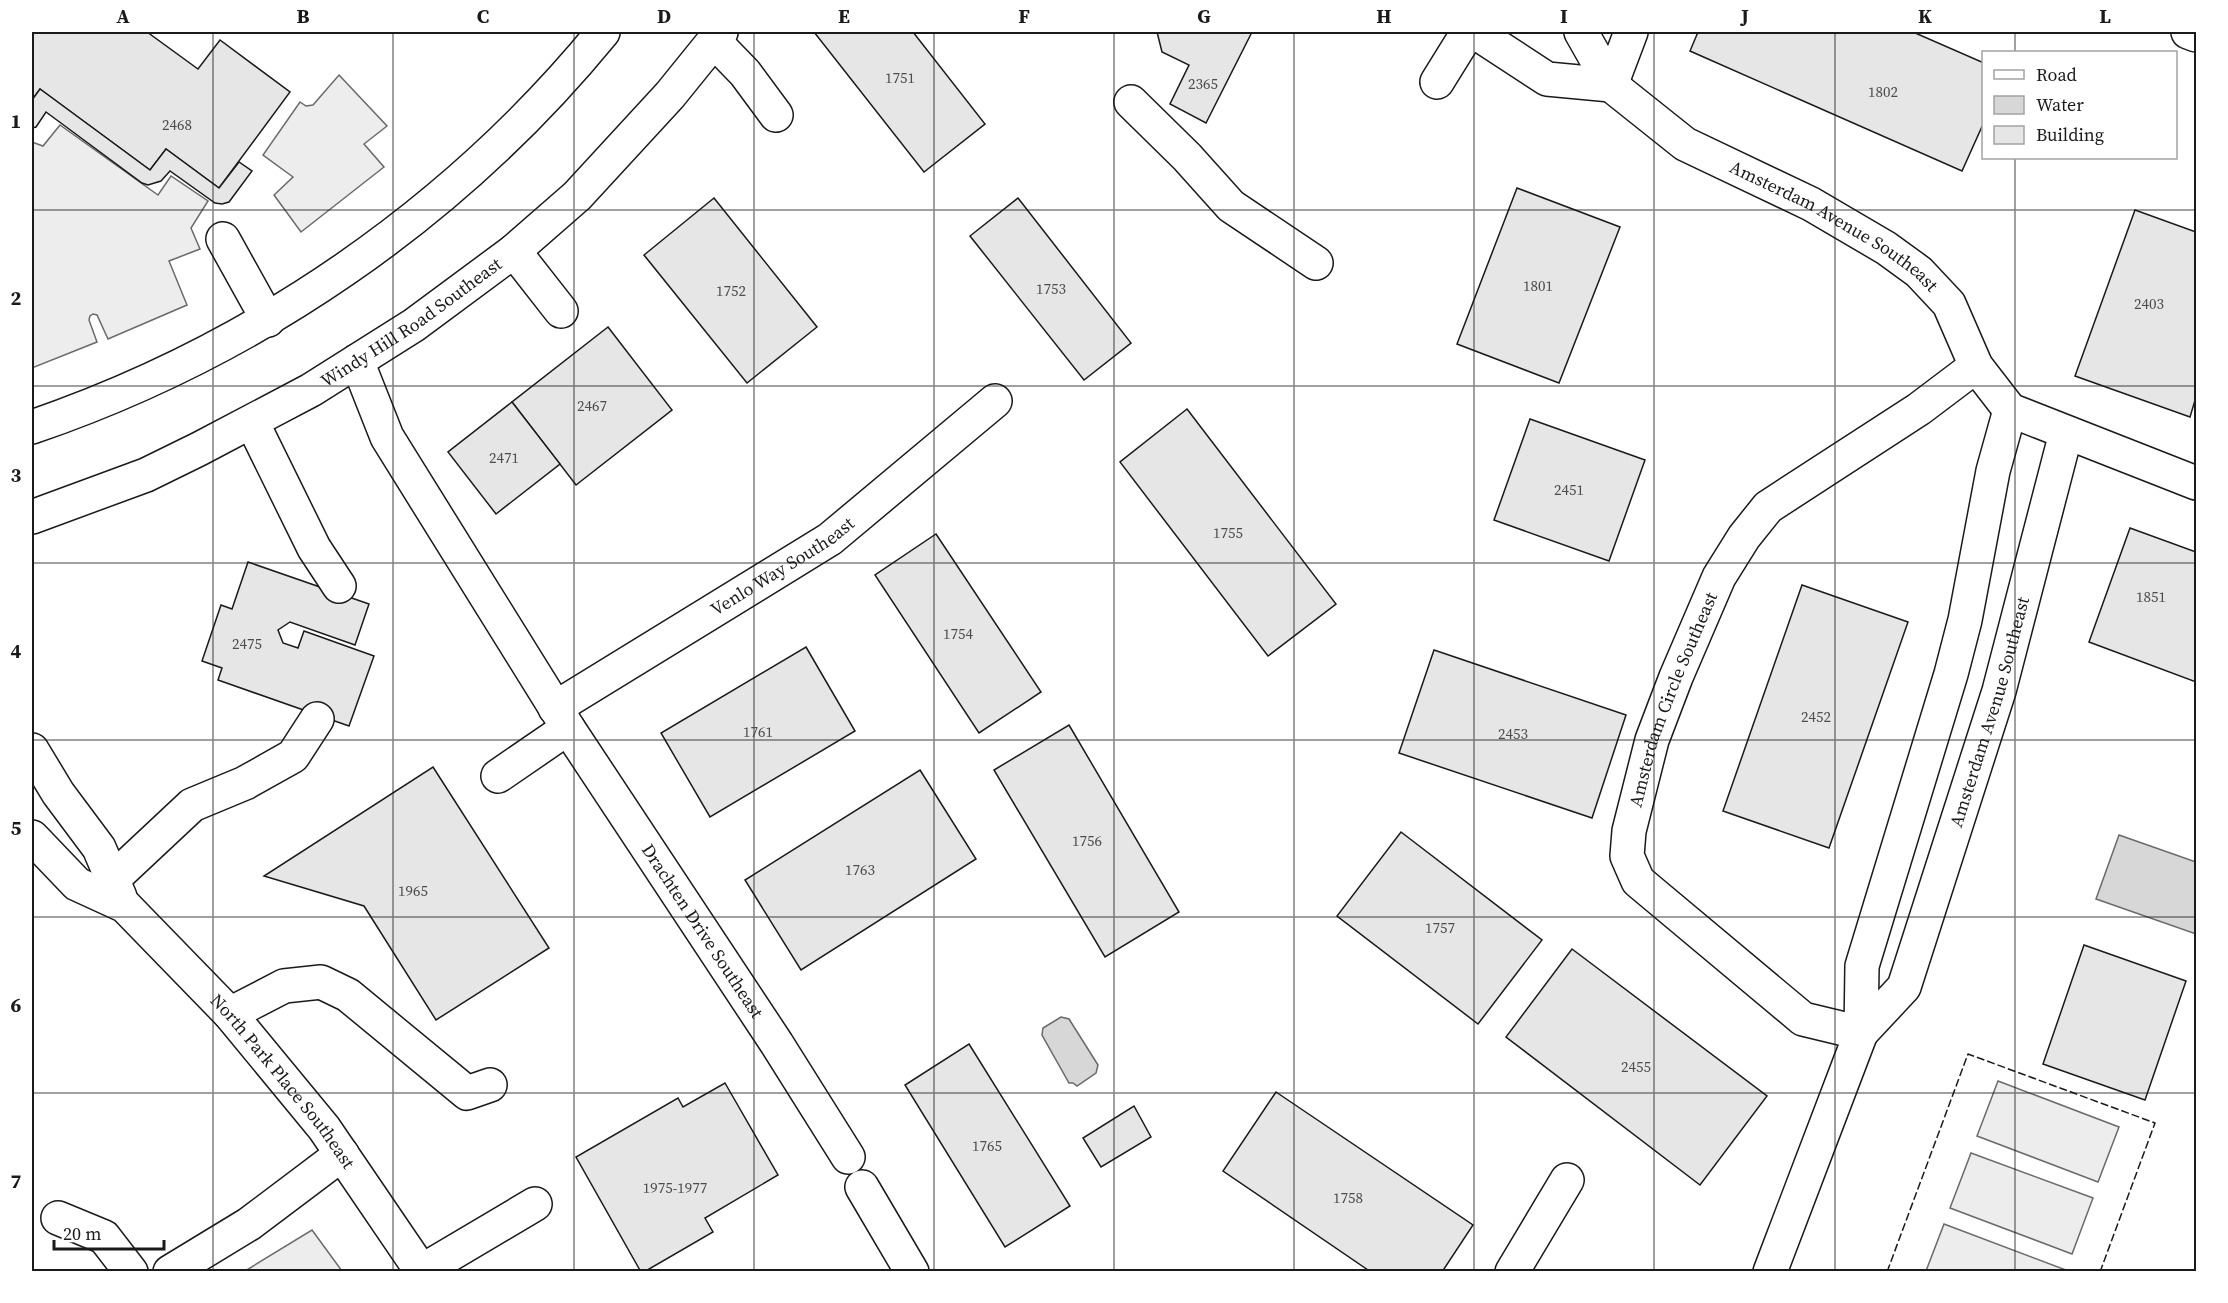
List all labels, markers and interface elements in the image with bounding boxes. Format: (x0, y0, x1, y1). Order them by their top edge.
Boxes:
text: A (116, 2, 130, 30)
text: B (296, 2, 310, 30)
text: C (477, 2, 489, 30)
text: D (657, 2, 671, 30)
text: E (838, 2, 850, 30)
text: F (1018, 2, 1030, 30)
text: G (1197, 2, 1211, 30)
text: H (1376, 2, 1392, 30)
text: I (1560, 2, 1568, 30)
text: J (1739, 2, 1749, 30)
text: K (1918, 2, 1932, 30)
text: L (2099, 2, 2111, 30)
legend (1982, 51, 2177, 159)
text: Road (2036, 62, 2077, 87)
house number: 1751 (885, 67, 915, 88)
house number: 2365 (1188, 73, 1218, 94)
house number: 1802 (1868, 81, 1898, 102)
text: Water (2036, 92, 2084, 117)
text: 1 (11, 107, 21, 135)
house number: 2468 (162, 114, 192, 135)
text: Building (2036, 122, 2104, 147)
street label: Amsterdam Avenue Southeast (1726, 154, 1944, 297)
street label: Windy Hill Road Southeast (316, 251, 507, 393)
house number: 1801 (1523, 275, 1553, 296)
house number: 1753 (1036, 278, 1066, 299)
house number: 1752 (716, 280, 746, 301)
text: 2 (11, 284, 22, 312)
house number: 2403 (2134, 293, 2164, 314)
house number: 2467 (577, 395, 607, 416)
house number: 2471 (489, 447, 519, 468)
text: 3 (11, 461, 22, 489)
house number: 2451 (1554, 479, 1584, 500)
street label: Venlo Way Southeast (706, 511, 860, 621)
house number: 1755 (1213, 522, 1243, 543)
house number: 1851 (2136, 586, 2166, 607)
street label: Amsterdam Circle Southeast (1623, 588, 1723, 810)
street label: Amsterdam Avenue Southeast (1943, 594, 2035, 830)
house number: 1754 (943, 623, 973, 644)
house number: 2475 (232, 633, 262, 654)
text: 4 (11, 637, 22, 665)
house number: 2452 (1801, 706, 1831, 727)
house number: 1761 (743, 721, 773, 742)
house number: 2453 (1498, 723, 1528, 744)
text: 5 (11, 814, 22, 842)
house number: 1756 (1072, 830, 1102, 851)
street label: Drachten Drive Southeast (636, 839, 770, 1023)
house number: 1763 (845, 859, 875, 880)
house number: 1965 (398, 880, 428, 901)
house number: 1757 (1425, 917, 1455, 938)
street label: North Park Place Southeast (205, 988, 361, 1174)
text: 6 (11, 991, 22, 1019)
house number: 2455 (1621, 1056, 1651, 1077)
house number: 1765 (972, 1135, 1002, 1156)
text: 7 (11, 1167, 22, 1195)
house number: 1975-1977 (643, 1177, 707, 1198)
house number: 1758 (1333, 1187, 1363, 1208)
scale bar (54, 1213, 164, 1251)
text: 20 m (63, 1221, 101, 1246)

